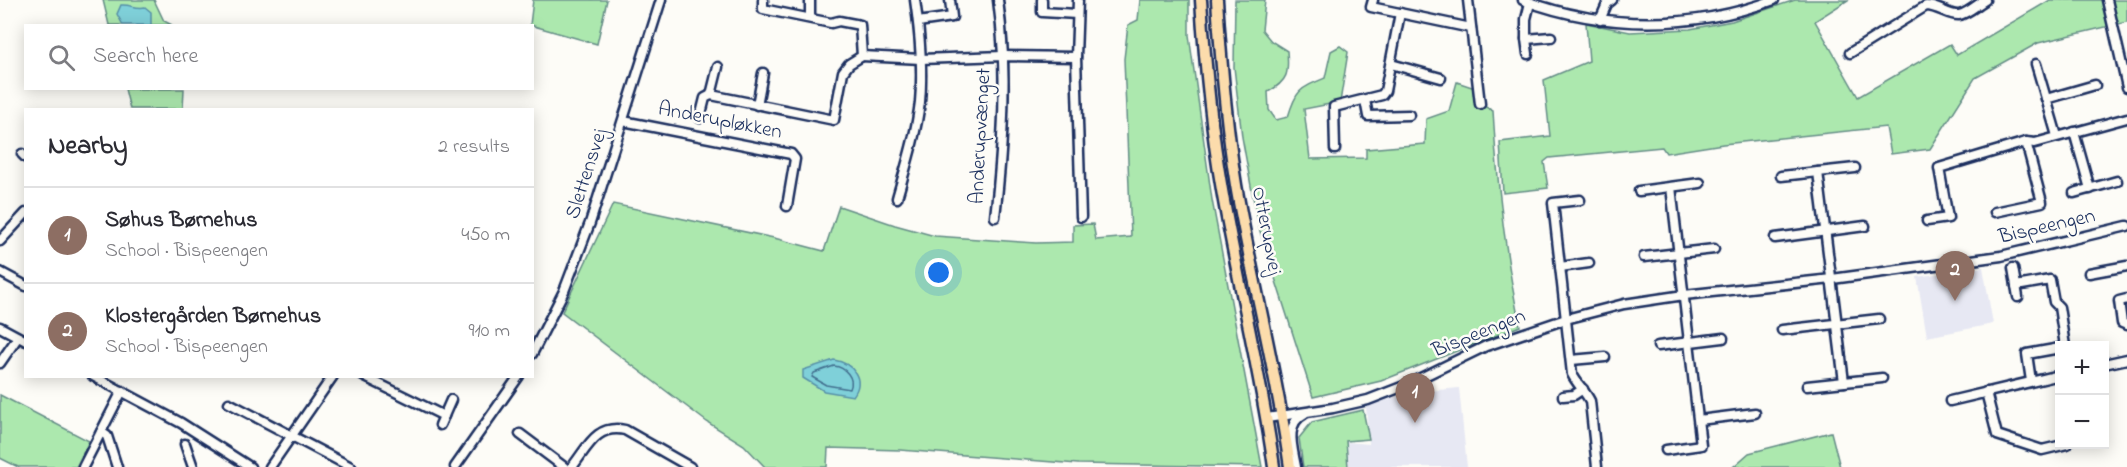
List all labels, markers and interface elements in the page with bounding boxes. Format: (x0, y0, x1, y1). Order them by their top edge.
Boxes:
search box (24, 24, 534, 90)
icon: search (45, 41, 78, 74)
text: Search here (93, 41, 198, 73)
street label: Anderupvænget (962, 67, 1002, 205)
street label: Anderupløkken (655, 94, 785, 148)
street label: Slettensvej (558, 124, 616, 223)
text: Nearby (48, 128, 127, 166)
text: 2 results (438, 133, 510, 162)
street label: Otterupvej (1243, 184, 1289, 279)
street label: Bispeengen (1995, 201, 2099, 255)
text: Søhus Børnehus (105, 205, 258, 237)
text: 1 (64, 221, 71, 250)
text: 450 m (461, 221, 510, 250)
text: School · Bispeengen (105, 237, 268, 266)
pin: 2 (1936, 252, 1974, 301)
your location (924, 258, 953, 287)
text: Klostergården Børnehus (105, 301, 321, 333)
street label: Bispeengen (1427, 302, 1531, 369)
text: 2 (63, 317, 72, 346)
text: 910 m (468, 317, 510, 346)
text: School · Bispeengen (105, 333, 268, 362)
map controls (2055, 341, 2109, 449)
button: + (2055, 341, 2109, 395)
pin: 1 (1396, 374, 1434, 423)
button: − (2055, 395, 2109, 449)

